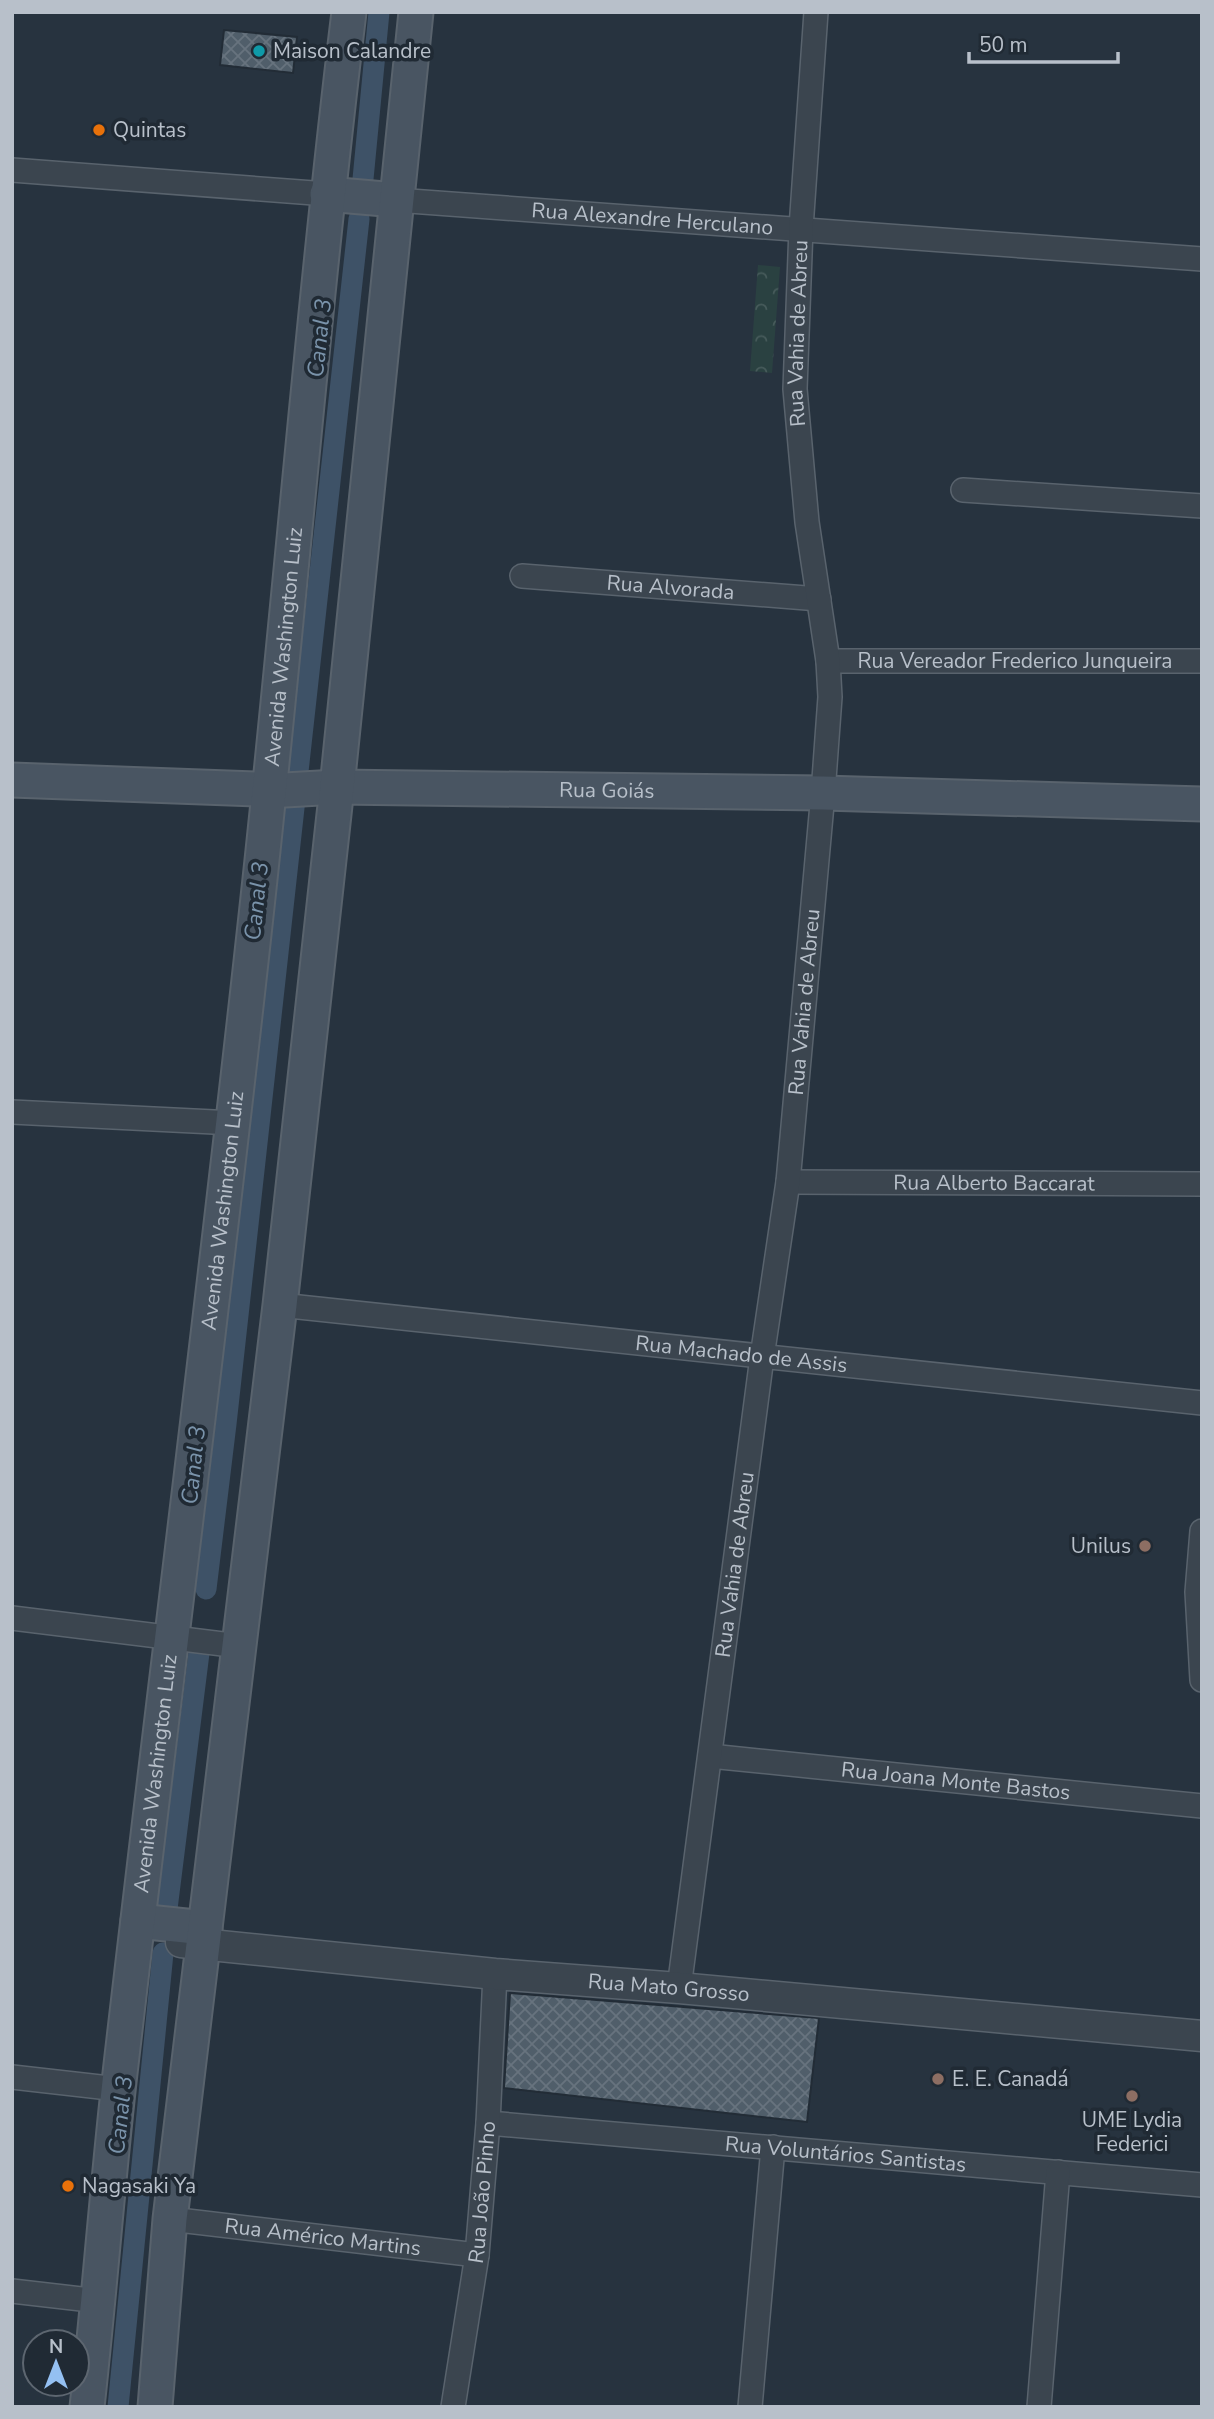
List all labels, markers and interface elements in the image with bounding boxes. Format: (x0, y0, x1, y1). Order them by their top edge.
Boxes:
scale bar (969, 21, 1118, 65)
text: 50 m (979, 31, 1028, 59)
place label: Maison Calandre (273, 37, 431, 65)
marker: Maison Calandre (251, 43, 267, 59)
place label: Quintas (113, 116, 186, 144)
marker: Quintas (91, 122, 107, 138)
street label: Rua Alexandre Herculano (530, 196, 774, 242)
street label: Rua Vahia de Abreu (781, 239, 815, 428)
water label: Canal 3 (300, 297, 339, 379)
street label: Avenida Washington Luiz (258, 526, 309, 768)
street label: Rua Alvorada (606, 569, 735, 606)
street label: Rua Vereador Frederico Junqueira (858, 647, 1172, 675)
street label: Rua Goiás (559, 776, 655, 805)
water label: Canal 3 (237, 860, 276, 942)
street label: Rua Vahia de Abreu (782, 908, 827, 1096)
street label: Avenida Washington Luiz (195, 1090, 250, 1332)
street label: Rua Alberto Baccarat (893, 1169, 1095, 1197)
street label: Rua Machado de Assis (634, 1329, 849, 1379)
water label: Canal 3 (174, 1424, 213, 1506)
street label: Rua Vahia de Abreu (709, 1470, 761, 1659)
place label: Unilus (1071, 1532, 1131, 1560)
marker: Unilus (1137, 1538, 1153, 1554)
street label: Avenida Washington Luiz (127, 1652, 184, 1895)
street label: Rua Joana Monte Bastos (840, 1755, 1072, 1807)
street label: Rua Mato Grosso (587, 1967, 751, 2008)
place label: E. E. Canadá (952, 2065, 1069, 2093)
marker: E. E. Canadá (930, 2071, 946, 2087)
water label: Canal 3 (101, 2074, 140, 2156)
marker: UME Lydia Federici (1124, 2088, 1140, 2104)
place label: UME Lydia Federici (1082, 2106, 1182, 2158)
street label: Rua João Pinho (462, 2120, 502, 2265)
street label: Rua Voluntários Santistas (724, 2130, 968, 2178)
place label: Nagasaki Ya (82, 2172, 196, 2200)
marker: Nagasaki Ya (60, 2178, 76, 2194)
street label: Rua Américo Martins (223, 2212, 423, 2262)
north arrow (21, 2328, 91, 2398)
text: N (49, 2334, 63, 2360)

